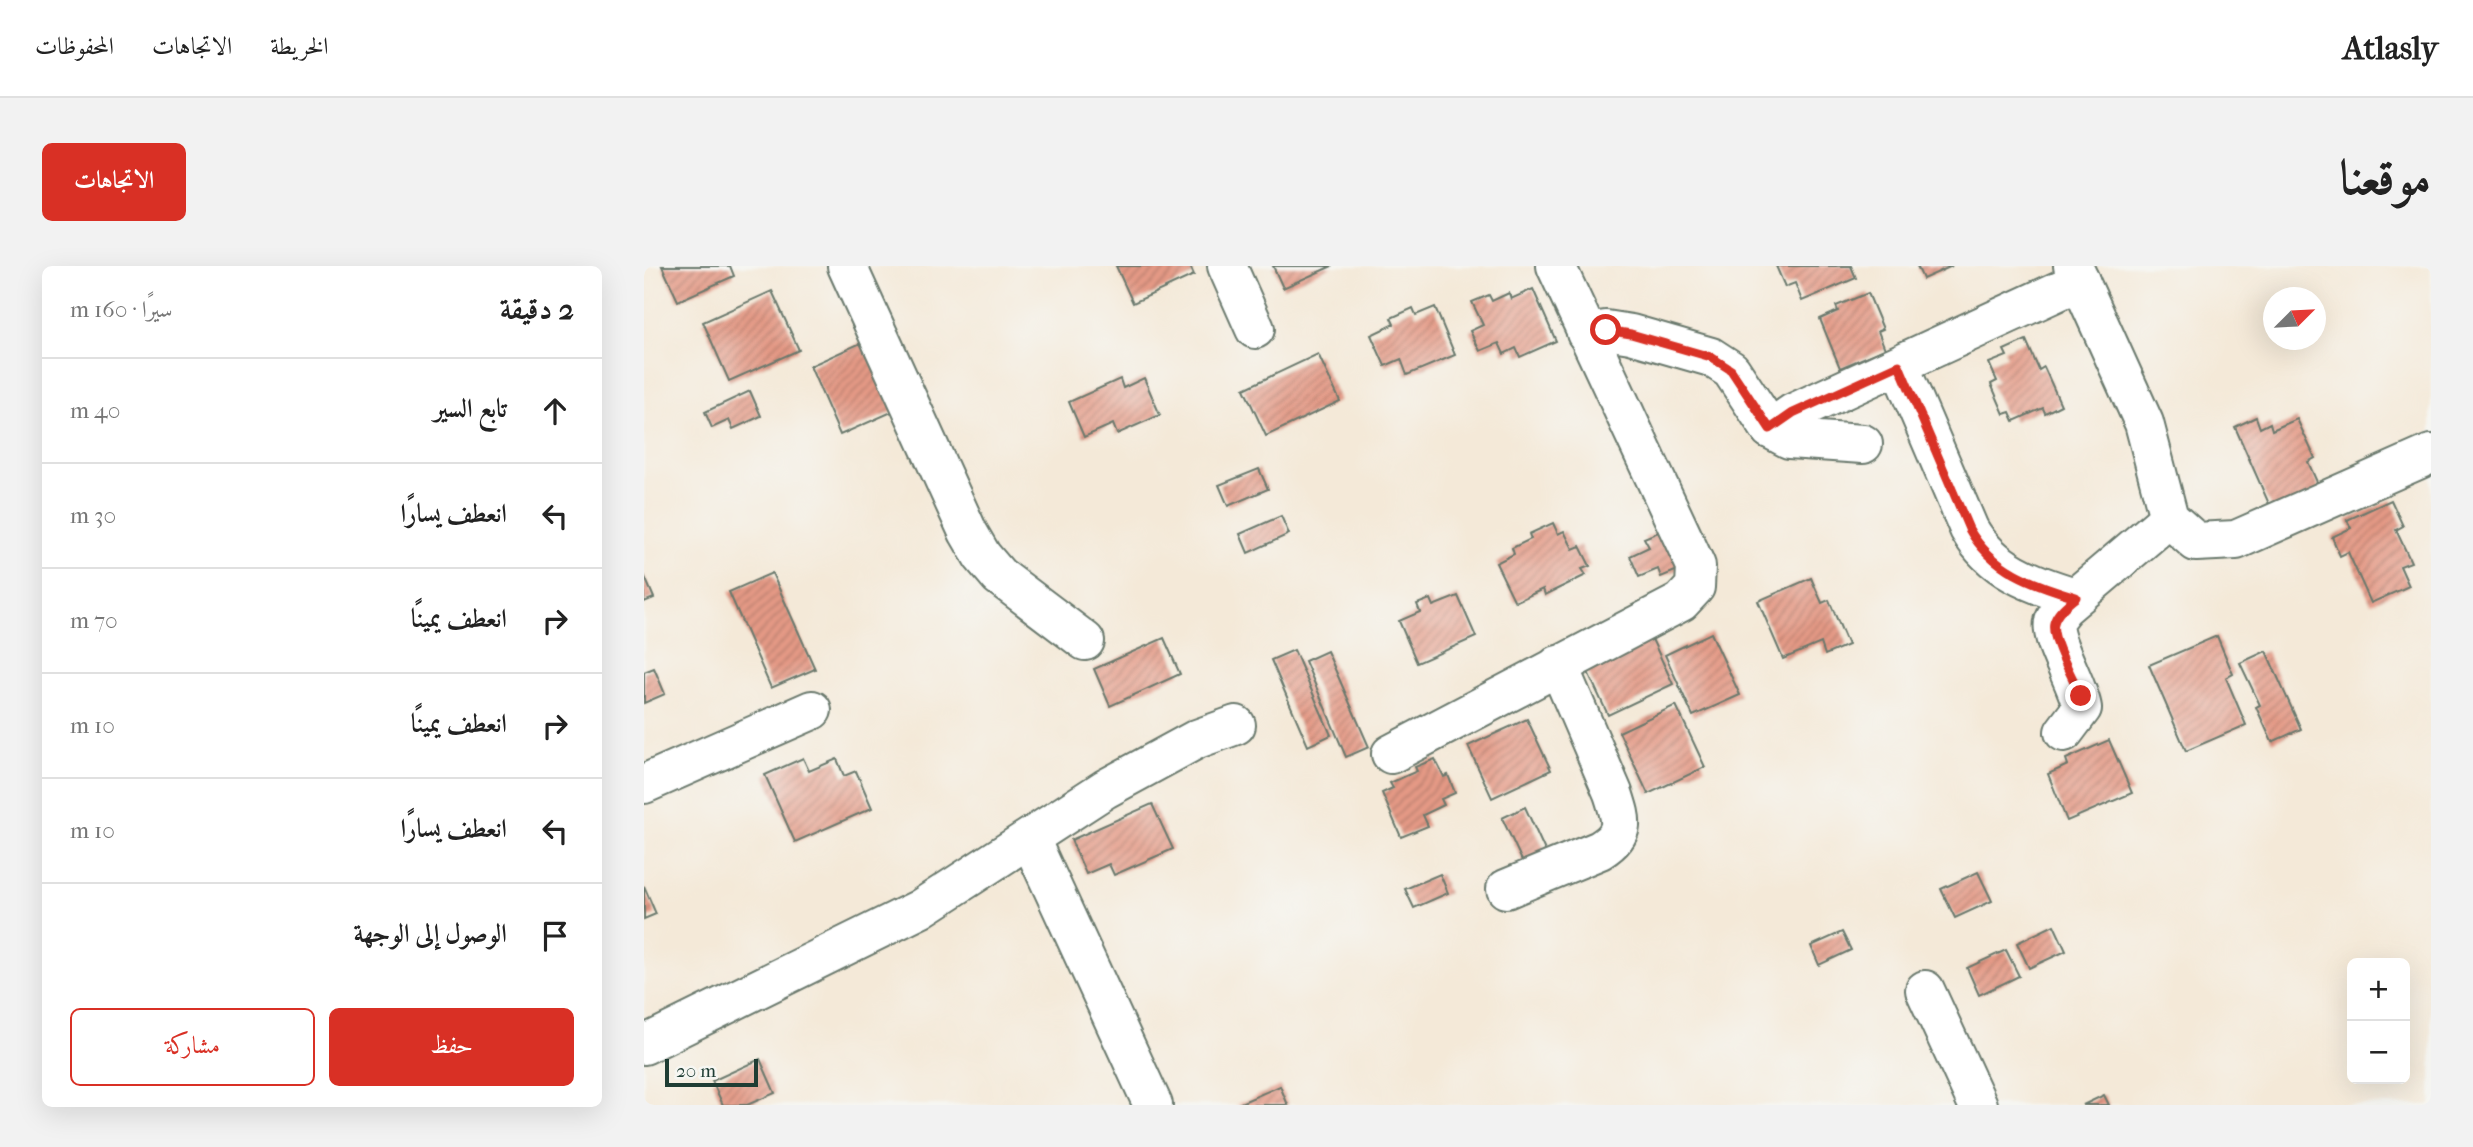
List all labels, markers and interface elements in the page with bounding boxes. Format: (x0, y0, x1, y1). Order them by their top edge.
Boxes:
text: Atlasly (2343, 29, 2438, 68)
text: المحفوظات (35, 32, 114, 60)
text: الاتجاهات (152, 32, 232, 60)
text: الخريطة (270, 32, 329, 60)
button: الاتجاهات (42, 143, 186, 221)
text: موقعنا (2339, 149, 2431, 207)
north arrow (2263, 287, 2326, 350)
text: 2 دقيقة (500, 292, 574, 327)
text: سيرًا · 160 m (70, 296, 173, 323)
route start (1590, 314, 1621, 345)
icon: ahead (536, 392, 574, 430)
text: تابع السير (434, 393, 507, 424)
text: 40 m (70, 397, 120, 424)
icon: left (536, 497, 574, 535)
text: انعطف يسارًا (400, 498, 507, 529)
text: 30 m (70, 502, 116, 529)
icon: right (536, 602, 574, 640)
text: انعطف يمينًا (411, 603, 507, 634)
text: 70 m (70, 607, 118, 634)
route end (2065, 680, 2096, 711)
icon: right (536, 707, 574, 745)
text: انعطف يمينًا (411, 708, 507, 739)
text: 10 m (70, 712, 115, 739)
icon: left (536, 812, 574, 850)
text: انعطف يسارًا (400, 813, 507, 844)
text: 10 m (70, 817, 115, 844)
icon: arrive (536, 917, 574, 955)
text: الوصول إلى الوجهة (353, 918, 507, 949)
map controls (2347, 958, 2410, 1084)
button: + (2347, 958, 2410, 1021)
button: مشاركة (70, 1008, 315, 1086)
button: حفظ (329, 1008, 574, 1086)
button: − (2347, 1021, 2410, 1084)
scale bar (665, 1056, 758, 1088)
text: 20 m (676, 1060, 716, 1082)

